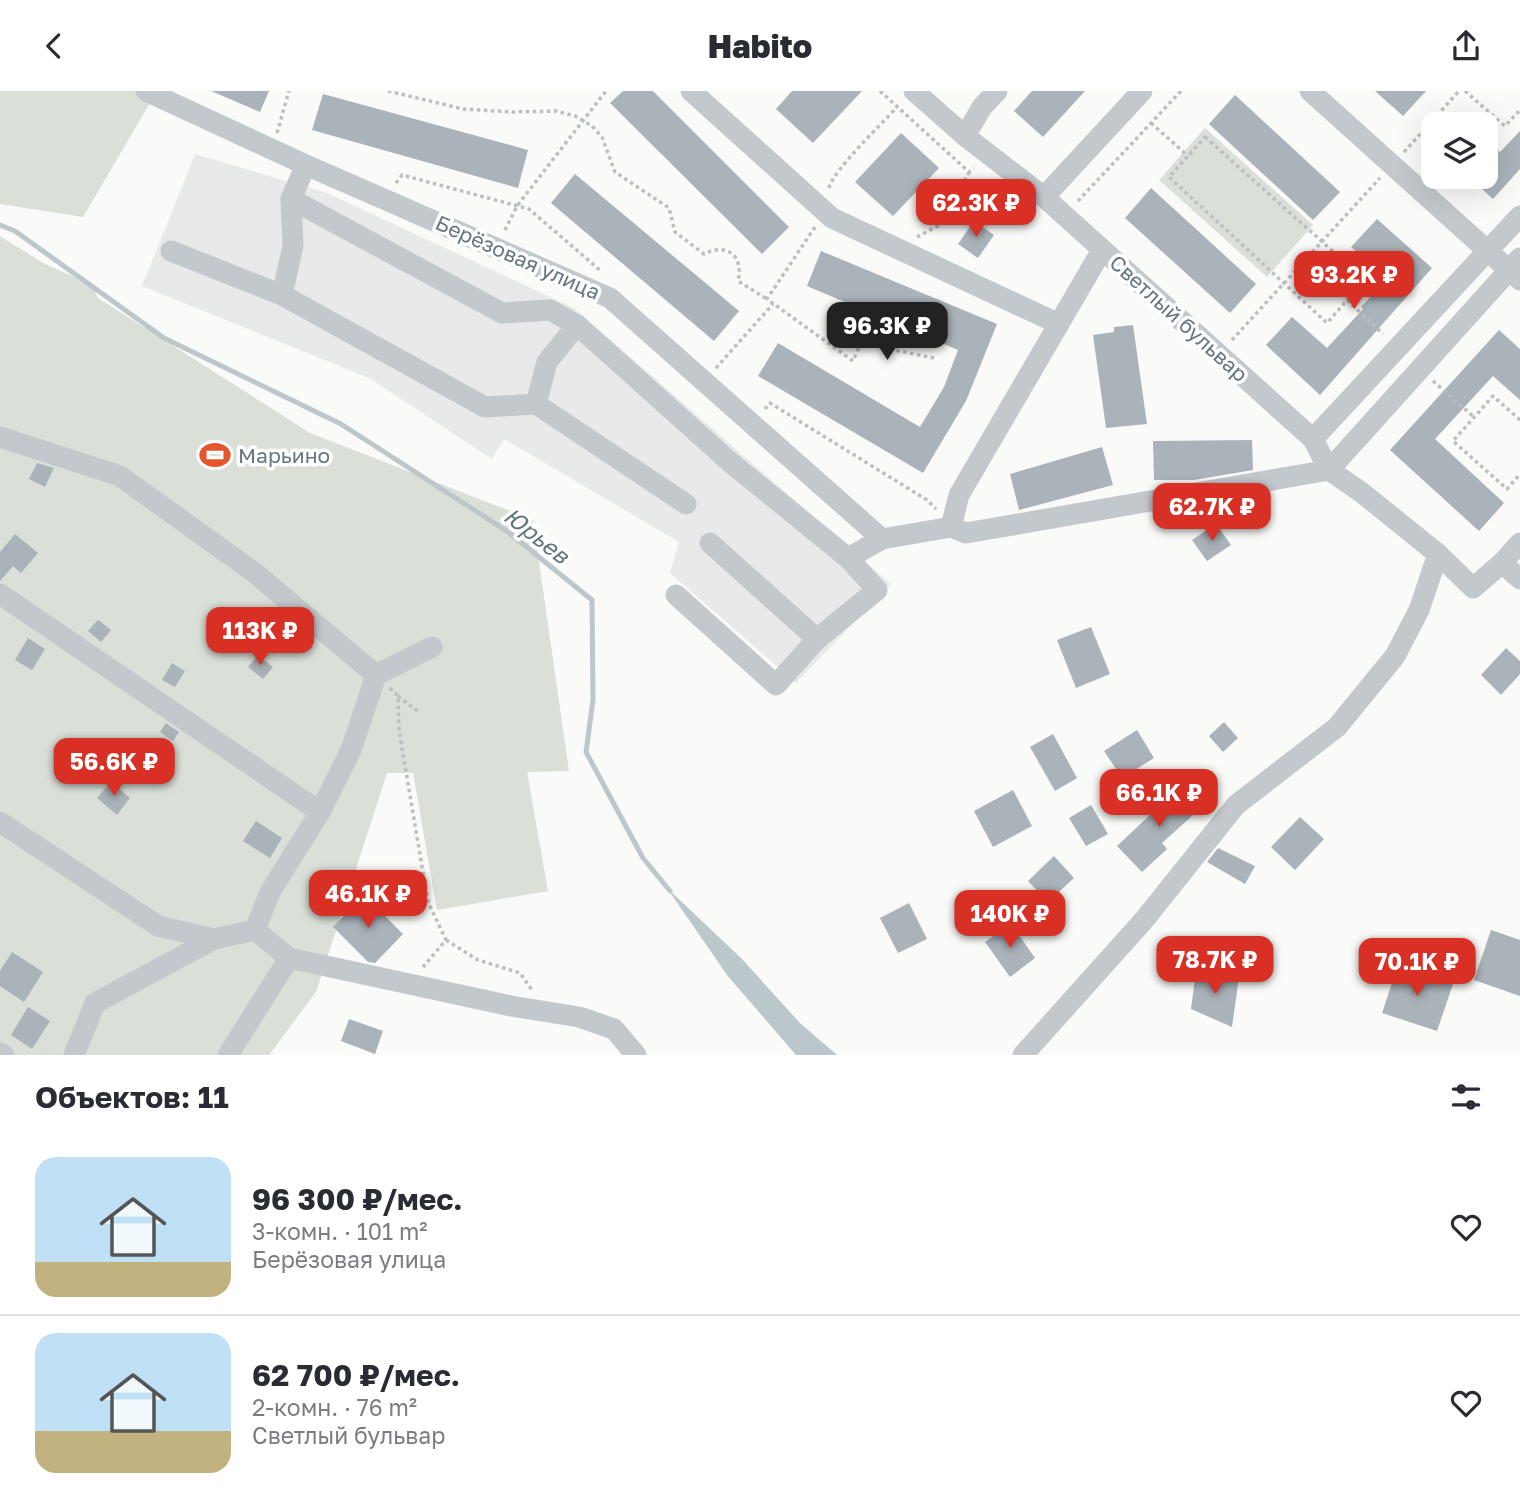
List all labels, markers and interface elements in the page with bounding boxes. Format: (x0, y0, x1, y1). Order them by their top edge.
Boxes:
icon: back (35, 27, 73, 65)
text: Habito (708, 27, 812, 65)
icon: share (1447, 27, 1485, 65)
map controls (1421, 112, 1498, 189)
button: layers (1421, 112, 1498, 189)
pin: 62.3K ₽ (911, 179, 1041, 239)
text: 62.3K ₽ (932, 188, 1020, 216)
street label: Берёзовая улица (432, 209, 604, 305)
street label: Светлый бульвар (1105, 249, 1253, 387)
pin: 93.2K ₽ (1289, 251, 1419, 311)
text: 93.2K ₽ (1310, 260, 1398, 288)
pin: 96.3K ₽ (822, 303, 952, 362)
text: 96.3K ₽ (843, 311, 931, 339)
sports icon: Марьино (198, 438, 232, 472)
place label: Марьино (238, 442, 330, 468)
pin: 62.7K ₽ (1147, 483, 1277, 543)
text: 62.7K ₽ (1169, 492, 1255, 520)
water label: Юрьев (499, 501, 576, 570)
pin: 113K ₽ (203, 607, 317, 667)
text: 113K ₽ (222, 616, 298, 644)
pin: 56.6K ₽ (49, 739, 179, 798)
text: 56.6K ₽ (70, 747, 158, 775)
pin: 66.1K ₽ (1094, 769, 1224, 829)
text: 66.1K ₽ (1116, 778, 1202, 806)
pin: 46.1K ₽ (303, 871, 433, 930)
text: 46.1K ₽ (325, 879, 411, 907)
pin: 140K ₽ (953, 891, 1067, 950)
text: 140K ₽ (970, 899, 1050, 927)
pin: 78.7K ₽ (1150, 937, 1280, 996)
pin: 70.1K ₽ (1352, 939, 1482, 998)
text: 78.7K ₽ (1172, 945, 1258, 973)
text: 70.1K ₽ (1375, 947, 1459, 975)
icon: filters (1447, 1078, 1485, 1116)
text: Объектов: 11 (35, 1079, 229, 1115)
text: 96 300 ₽/мес. (252, 1181, 463, 1217)
icon: home (91, 1185, 175, 1269)
icon: heart (1447, 1208, 1485, 1246)
text: 3-комн. · 101 m² (252, 1217, 428, 1245)
text: Берёзовая улица (252, 1245, 446, 1273)
text: 62 700 ₽/мес. (252, 1357, 460, 1393)
icon: home (91, 1361, 175, 1445)
icon: heart (1447, 1384, 1485, 1422)
text: 2-комн. · 76 m² (252, 1393, 417, 1421)
text: Светлый бульвар (252, 1421, 445, 1449)

